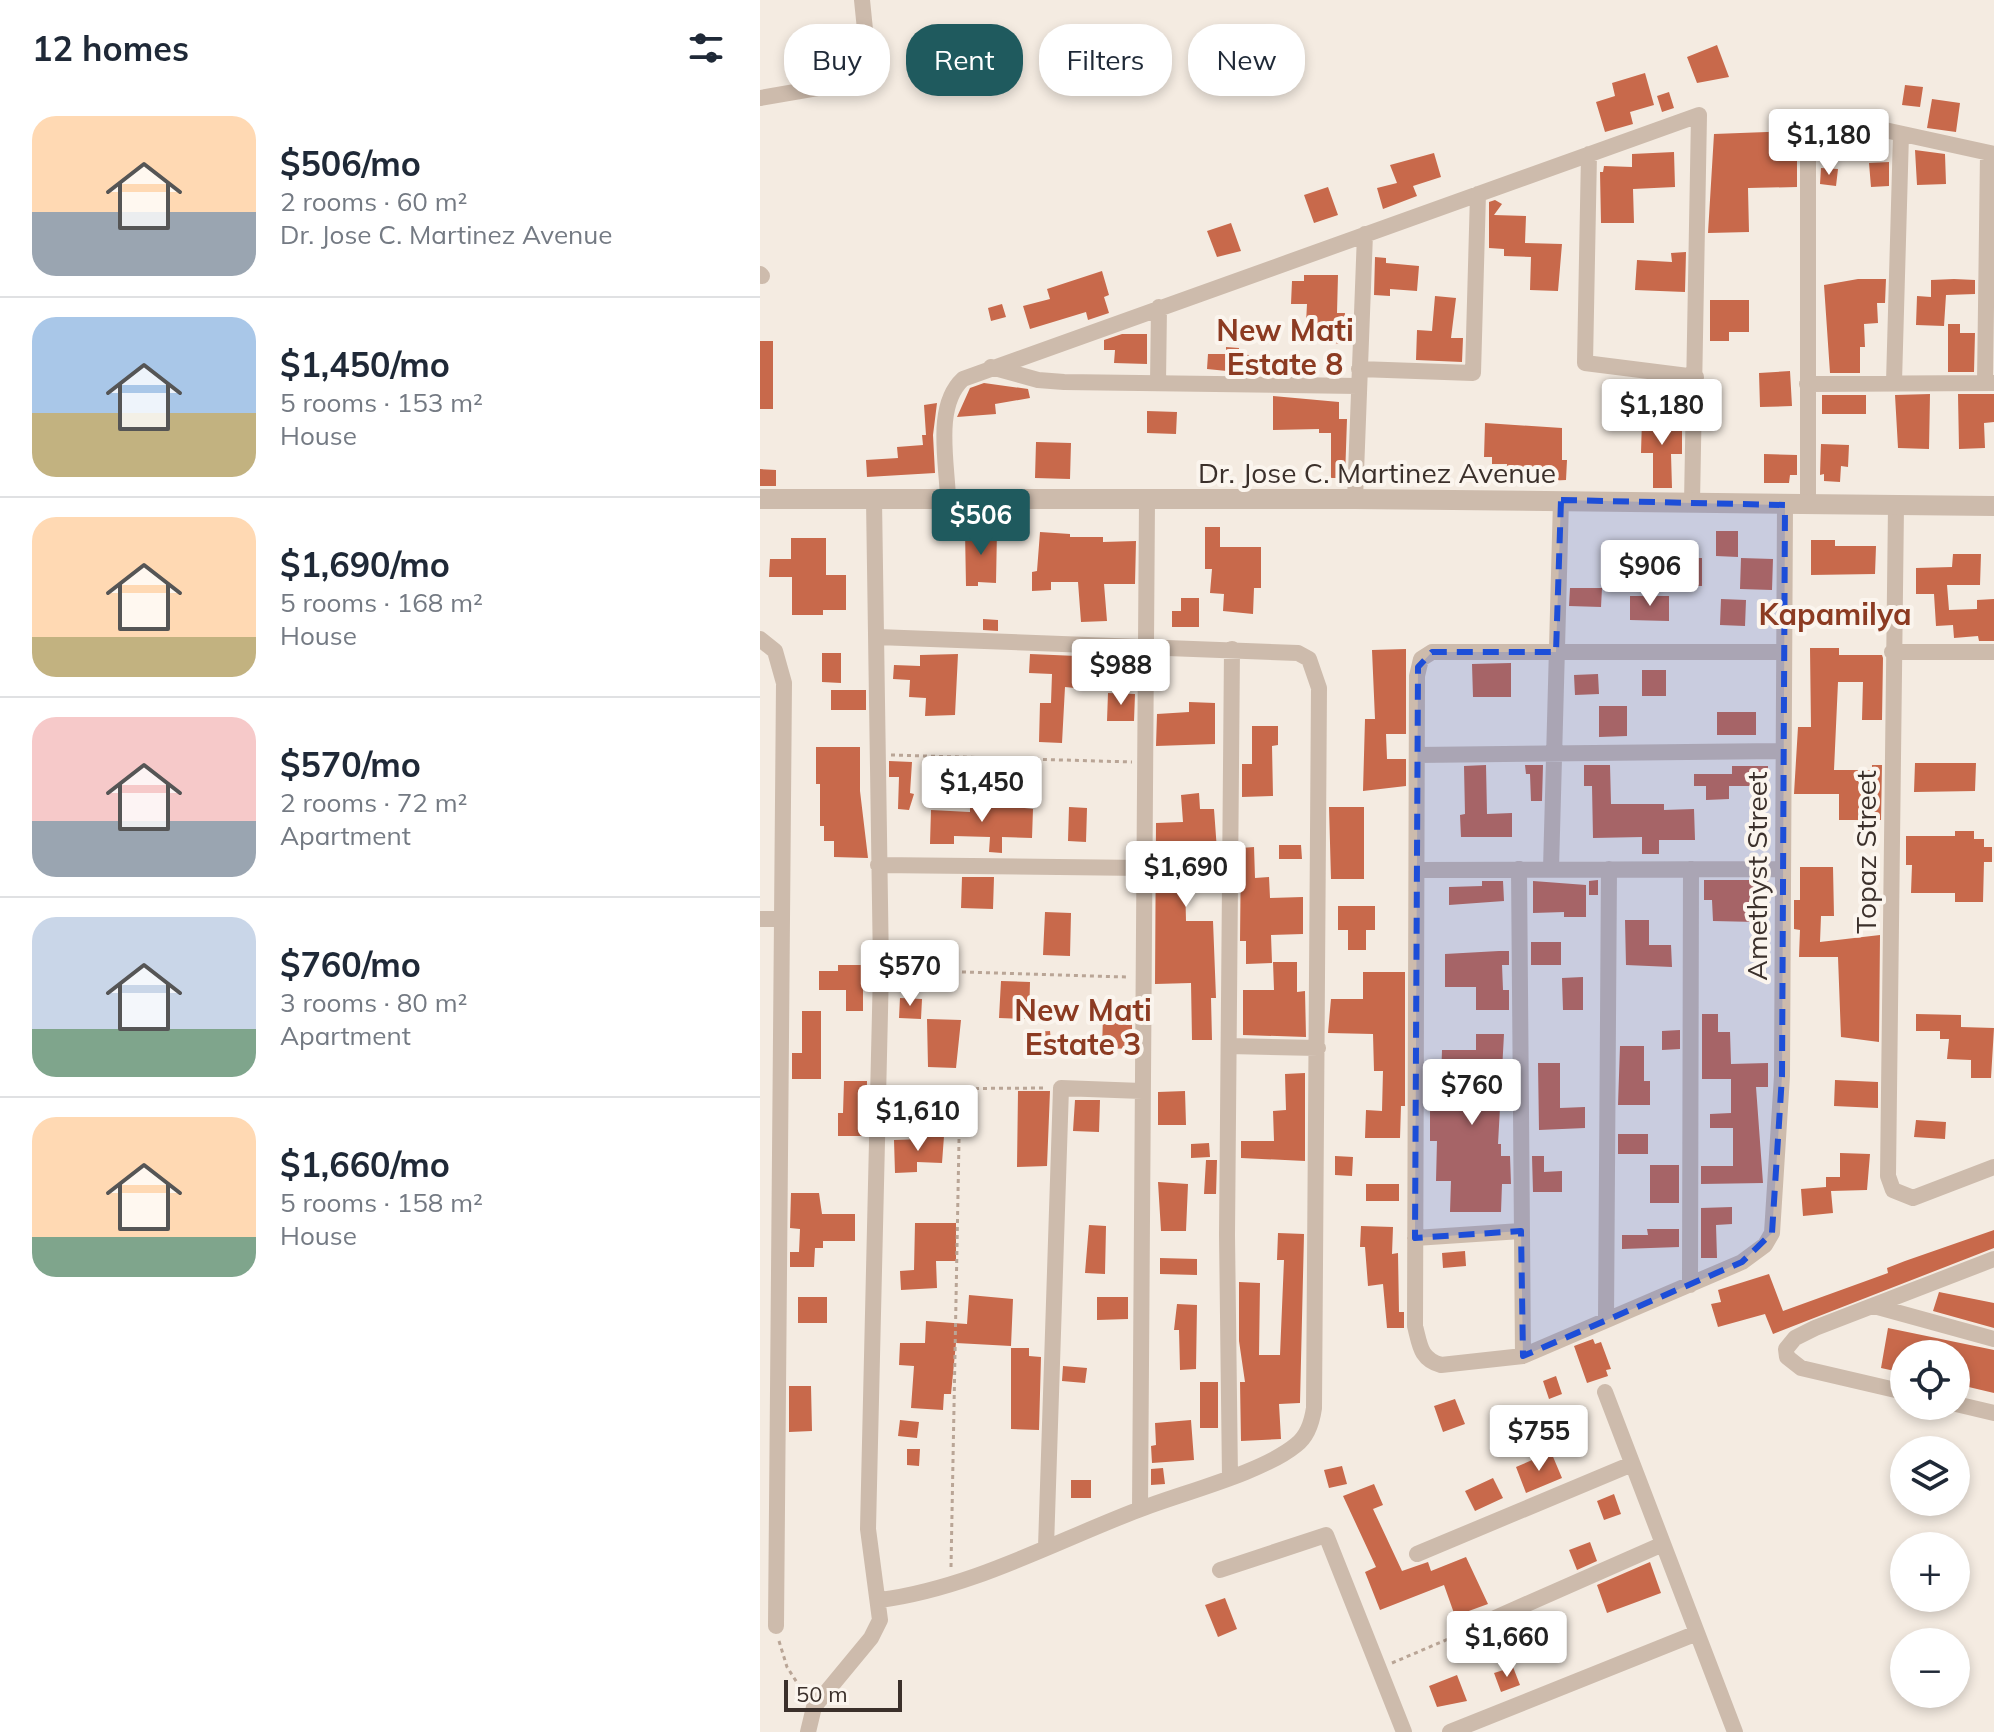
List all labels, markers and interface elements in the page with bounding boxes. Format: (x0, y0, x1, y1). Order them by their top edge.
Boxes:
chip: Buy (784, 24, 890, 96)
chip: Rent (906, 24, 1023, 96)
chip: Filters (1039, 24, 1172, 96)
chip: New (1188, 24, 1305, 96)
icon: filters (684, 26, 728, 70)
text: 12 homes (32, 27, 189, 70)
pin: $1,180 (1764, 109, 1894, 177)
text: $1,180 (1787, 118, 1871, 151)
text: $506/mo (280, 142, 421, 185)
icon: home (96, 148, 192, 244)
text: 2 rooms · 60 m² (280, 185, 467, 218)
text: Dr. Jose C. Martinez Avenue (280, 218, 613, 251)
district label: New Mati Estate 8 (1216, 311, 1354, 383)
text: $1,450/mo (280, 343, 450, 386)
icon: home (96, 349, 192, 445)
pin: $1,180 (1597, 379, 1727, 447)
text: 5 rooms · 153 m² (280, 386, 483, 419)
text: $1,180 (1620, 388, 1704, 421)
text: House (280, 419, 357, 452)
street label: Dr. Jose C. Martinez Avenue (1198, 455, 1556, 490)
pin: $506 (934, 489, 1028, 557)
text: $506 (950, 498, 1012, 531)
pin: $906 (1603, 540, 1697, 608)
text: $1,690/mo (280, 543, 450, 586)
icon: home (96, 549, 192, 645)
text: $906 (1619, 549, 1681, 582)
text: 5 rooms · 168 m² (280, 586, 483, 619)
district label: Kapamilya (1759, 595, 1912, 633)
text: House (280, 619, 357, 652)
pin: $988 (1074, 639, 1168, 707)
text: $988 (1090, 648, 1152, 681)
text: $570/mo (280, 743, 421, 786)
icon: home (96, 749, 192, 845)
pin: $1,450 (917, 756, 1047, 824)
text: $1,450 (940, 765, 1024, 798)
street label: Topaz Street (1848, 770, 1883, 934)
street label: Amethyst Street (1739, 771, 1774, 981)
text: 2 rooms · 72 m² (280, 786, 467, 819)
text: Apartment (280, 819, 411, 852)
pin: $1,690 (1121, 841, 1251, 909)
text: $1,690 (1144, 850, 1228, 883)
pin: $570 (863, 940, 957, 1008)
text: $760/mo (280, 943, 421, 986)
icon: home (96, 949, 192, 1045)
text: $570 (879, 949, 941, 982)
text: 3 rooms · 80 m² (280, 986, 467, 1019)
district label: New Mati Estate 3 (1014, 991, 1152, 1063)
text: Apartment (280, 1019, 411, 1052)
pin: $760 (1425, 1059, 1519, 1127)
text: $760 (1441, 1068, 1503, 1101)
pin: $1,610 (853, 1085, 983, 1153)
text: $1,610 (876, 1094, 960, 1127)
text: $1,660/mo (280, 1143, 450, 1186)
icon: home (96, 1149, 192, 1245)
text: 5 rooms · 158 m² (280, 1186, 483, 1219)
text: House (280, 1219, 357, 1252)
map controls (1890, 1340, 1970, 1708)
button: locate (1890, 1340, 1970, 1420)
pin: $755 (1492, 1405, 1586, 1473)
text: $755 (1508, 1414, 1570, 1447)
button: layers (1890, 1436, 1970, 1516)
button: + (1890, 1532, 1970, 1612)
pin: $1,660 (1442, 1611, 1572, 1679)
text: $1,660 (1465, 1620, 1549, 1653)
button: − (1890, 1628, 1970, 1708)
scale bar (784, 1676, 902, 1712)
text: 50 m (796, 1680, 847, 1708)

